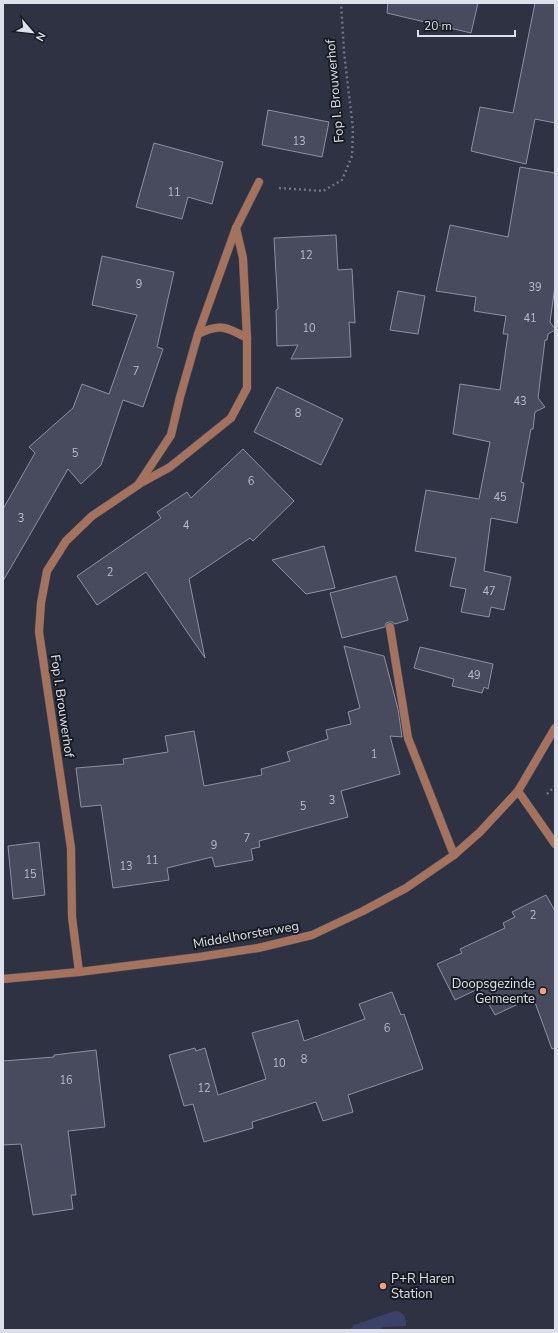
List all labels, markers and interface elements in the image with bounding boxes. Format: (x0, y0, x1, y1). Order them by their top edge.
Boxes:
north arrow (12, 12, 52, 52)
scale bar (418, 12, 515, 38)
text: 20 m (424, 18, 452, 34)
text: N (32, 29, 49, 44)
street label: Fop I. Brouwerhof (321, 38, 348, 144)
house number: 13 (292, 134, 306, 149)
house number: 11 (167, 185, 181, 200)
house number: 12 (299, 248, 313, 263)
house number: 9 (136, 277, 142, 292)
house number: 39 (528, 280, 542, 295)
house number: 41 (523, 311, 537, 326)
house number: 10 (302, 321, 316, 336)
house number: 7 (133, 364, 139, 379)
house number: 43 (513, 394, 527, 409)
house number: 8 (295, 406, 302, 421)
house number: 5 (72, 446, 79, 461)
house number: 6 (248, 474, 255, 489)
house number: 45 (493, 490, 507, 505)
house number: 3 (18, 511, 24, 526)
house number: 4 (183, 518, 190, 533)
house number: 2 (107, 565, 113, 580)
house number: 47 (482, 584, 496, 599)
street label: Fop I. Brouwerhof (46, 653, 78, 759)
house number: 49 (467, 668, 481, 683)
house number: 1 (371, 747, 377, 762)
house number: 3 (329, 793, 335, 808)
house number: 5 (300, 799, 307, 814)
house number: 7 (244, 831, 250, 846)
house number: 9 (211, 838, 217, 853)
house number: 11 (145, 853, 159, 868)
house number: 13 (119, 859, 133, 874)
house number: 15 (23, 867, 37, 882)
house number: 2 (530, 908, 536, 923)
street label: Middelhorsterweg (192, 917, 300, 953)
place label: Doopsgezinde Gemeente (452, 975, 535, 1008)
marker: Doopsgezinde Gemeente (538, 986, 548, 996)
house number: 6 (384, 1021, 391, 1036)
house number: 8 (301, 1052, 308, 1067)
house number: 10 (272, 1056, 286, 1071)
house number: 16 (59, 1073, 73, 1088)
house number: 12 (197, 1081, 211, 1096)
place label: P+R Haren Station (391, 1270, 455, 1303)
marker: P+R Haren Station (378, 1281, 388, 1291)

